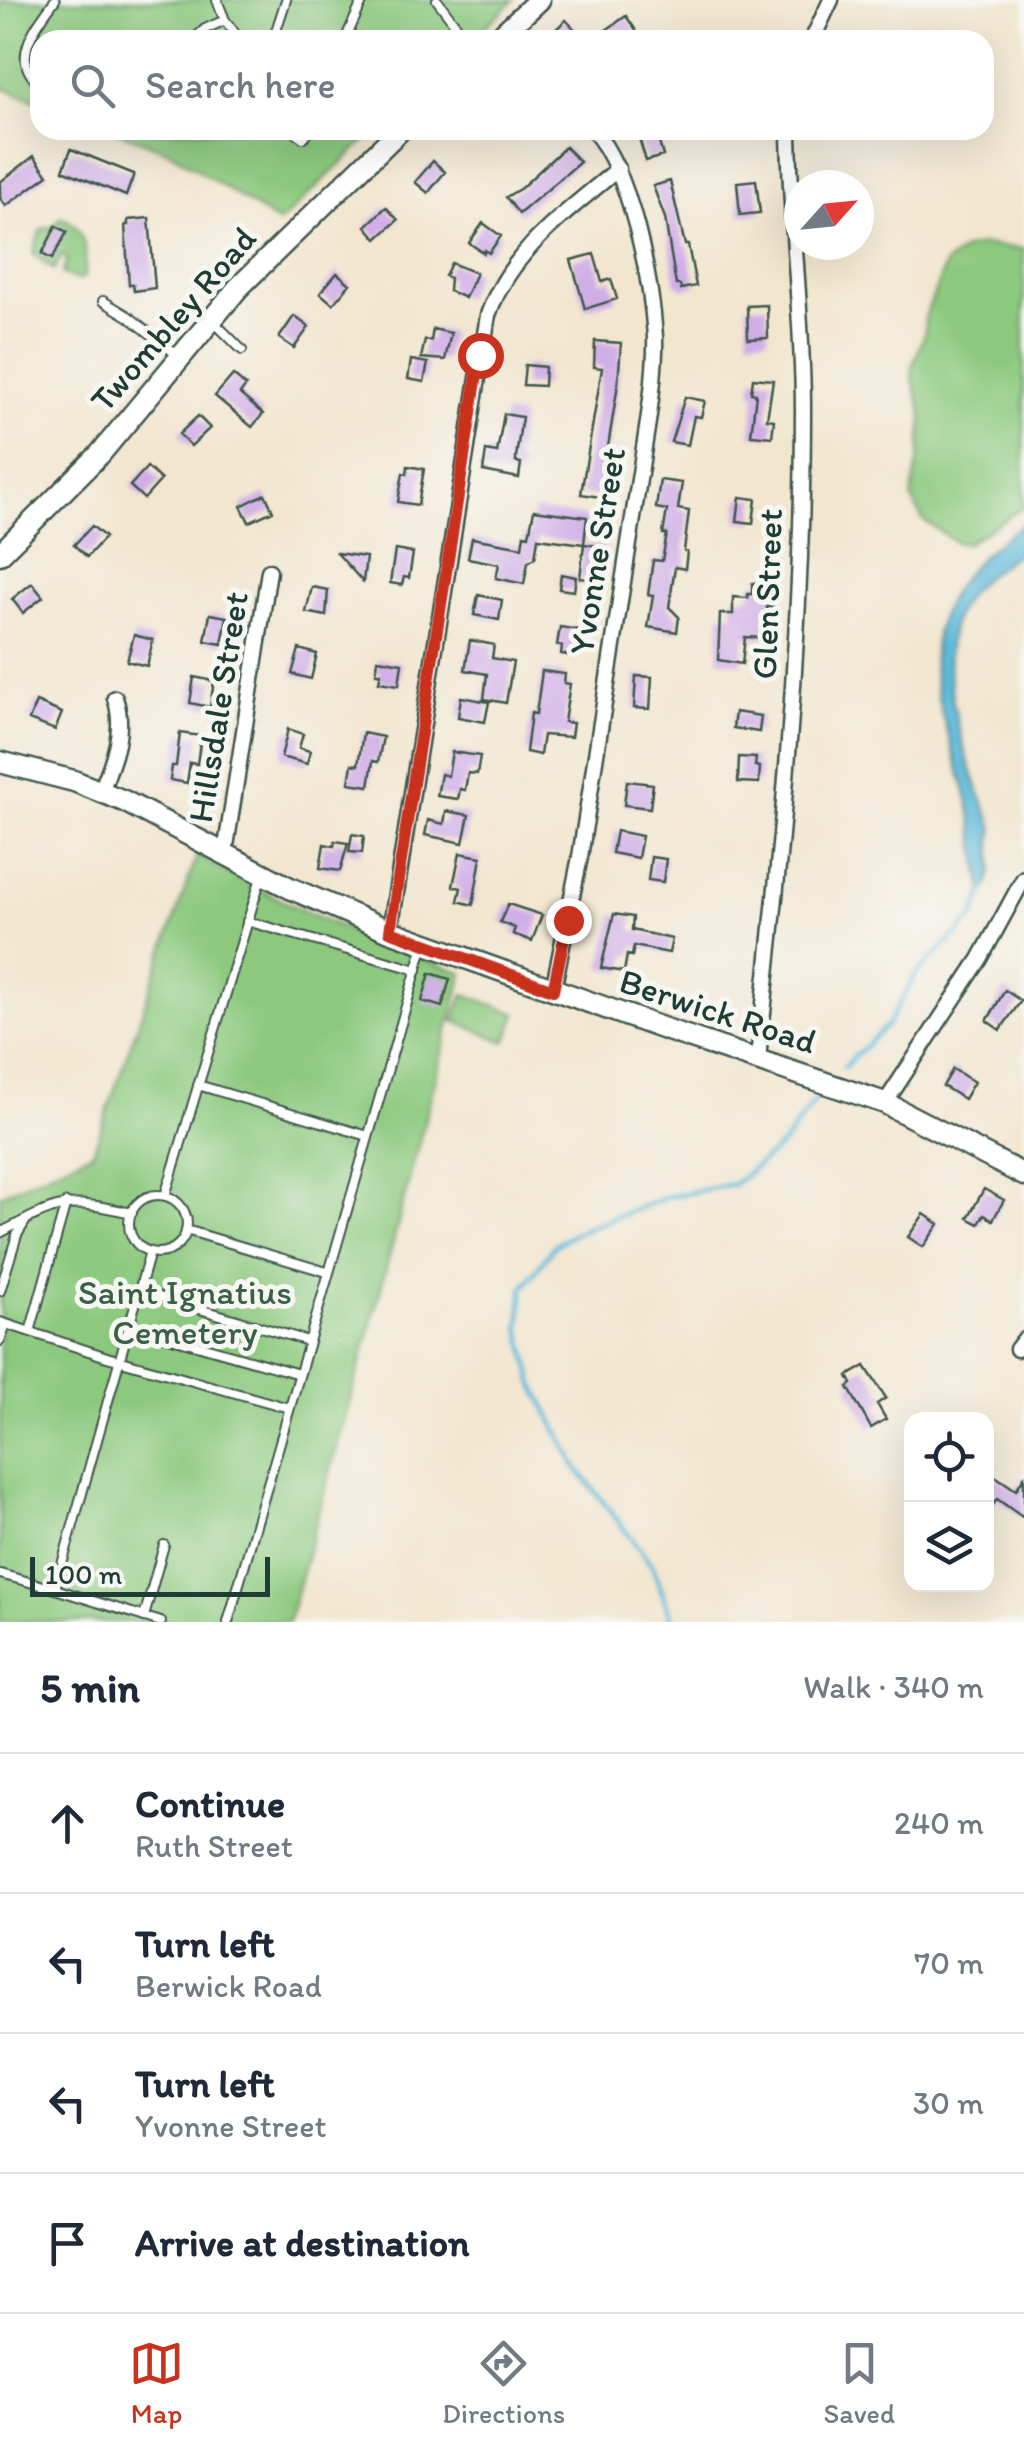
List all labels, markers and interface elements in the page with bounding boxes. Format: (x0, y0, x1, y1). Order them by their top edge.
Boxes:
search box (30, 30, 994, 140)
icon: search (65, 58, 120, 113)
text: Search here (145, 62, 336, 108)
north arrow (784, 170, 874, 260)
street label: Twombley Road (81, 218, 265, 420)
route start (458, 333, 504, 379)
street label: Yvonne Street (560, 444, 634, 658)
street label: Glen Street (743, 508, 791, 680)
street label: Hillsdale Street (179, 589, 257, 825)
route end (546, 898, 592, 944)
street label: Berwick Road (614, 959, 822, 1063)
park label: Saint Ignatius Cemetery (78, 1271, 292, 1353)
map controls (904, 1412, 994, 1592)
button: locate (904, 1412, 994, 1502)
button: layers (904, 1502, 994, 1592)
scale bar (30, 1552, 270, 1596)
text: 100 m (45, 1557, 122, 1591)
text: 5 min (40, 1662, 140, 1713)
text: Walk · 340 m (803, 1668, 984, 1706)
text: Continue (135, 1781, 285, 1827)
icon: ahead (40, 1796, 95, 1851)
text: 240 m (894, 1804, 984, 1842)
text: Ruth Street (135, 1827, 293, 1865)
text: Turn left (135, 1921, 275, 1967)
icon: left (40, 1936, 95, 1991)
text: 70 m (914, 1944, 984, 1982)
text: Berwick Road (135, 1967, 322, 2005)
text: Turn left (135, 2061, 275, 2107)
icon: left (40, 2076, 95, 2131)
text: 30 m (913, 2084, 984, 2122)
text: Yvonne Street (135, 2107, 327, 2145)
icon: arrive (40, 2216, 95, 2271)
text: Arrive at destination (135, 2220, 470, 2266)
tab: Map (129, 2336, 184, 2430)
tab: Directions (442, 2336, 565, 2430)
tab: Saved (823, 2336, 895, 2430)

